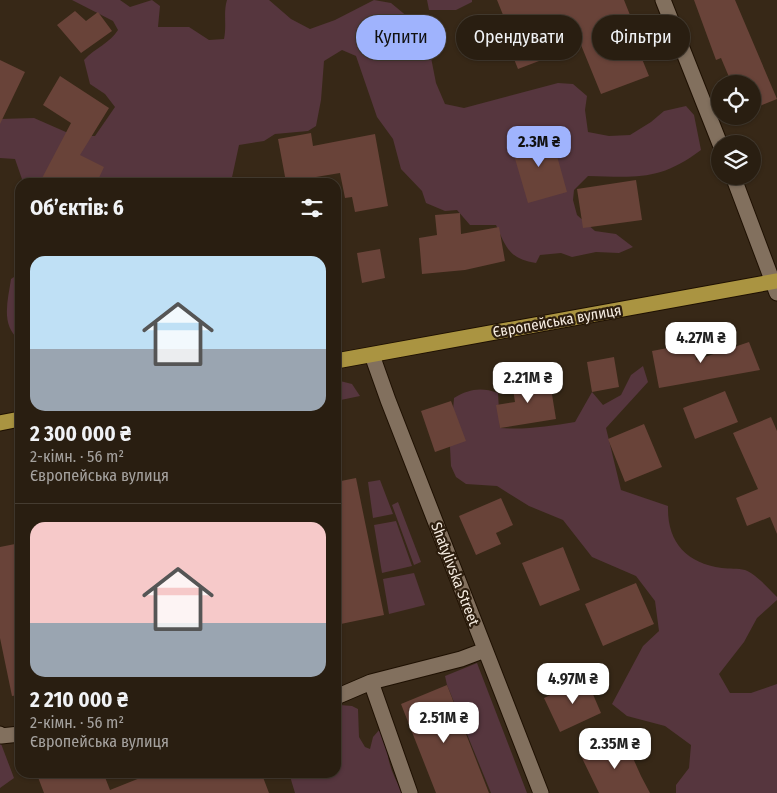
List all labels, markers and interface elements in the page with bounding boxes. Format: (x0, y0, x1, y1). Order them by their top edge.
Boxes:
chip: Купити (356, 15, 446, 60)
chip: Орендувати (456, 15, 582, 60)
chip: Фільтри (592, 15, 690, 60)
map controls (711, 75, 761, 185)
button: locate (711, 75, 761, 125)
pin: 2.3M ₴ (498, 126, 580, 168)
text: 2.3M ₴ (518, 132, 560, 151)
button: layers (711, 135, 761, 185)
icon: filters (298, 194, 326, 222)
text: Об’єктів: 6 (30, 195, 124, 221)
icon: home (133, 289, 223, 379)
street label: Європейська вулиця (491, 301, 623, 341)
pin: 4.27M ₴ (655, 322, 747, 364)
text: 4.27M ₴ (676, 328, 726, 347)
pin: 2.21M ₴ (482, 362, 574, 404)
text: 2.21M ₴ (504, 368, 552, 387)
text: 2 300 000 ₴ (30, 421, 131, 447)
text: 2-кімн. · 56 m² (30, 447, 124, 466)
text: Європейська вулиця (30, 466, 169, 485)
street label: Shatylivska Street (427, 520, 483, 628)
icon: home (133, 554, 223, 644)
pin: 4.97M ₴ (527, 662, 619, 705)
text: 4.97M ₴ (548, 669, 598, 688)
text: 2 210 000 ₴ (30, 687, 128, 713)
pin: 2.51M ₴ (398, 702, 490, 744)
text: 2.51M ₴ (420, 708, 468, 727)
text: 2-кімн. · 56 m² (30, 713, 124, 732)
pin: 2.35M ₴ (569, 728, 661, 770)
text: Європейська вулиця (30, 732, 169, 751)
text: 2.35M ₴ (590, 734, 640, 753)

